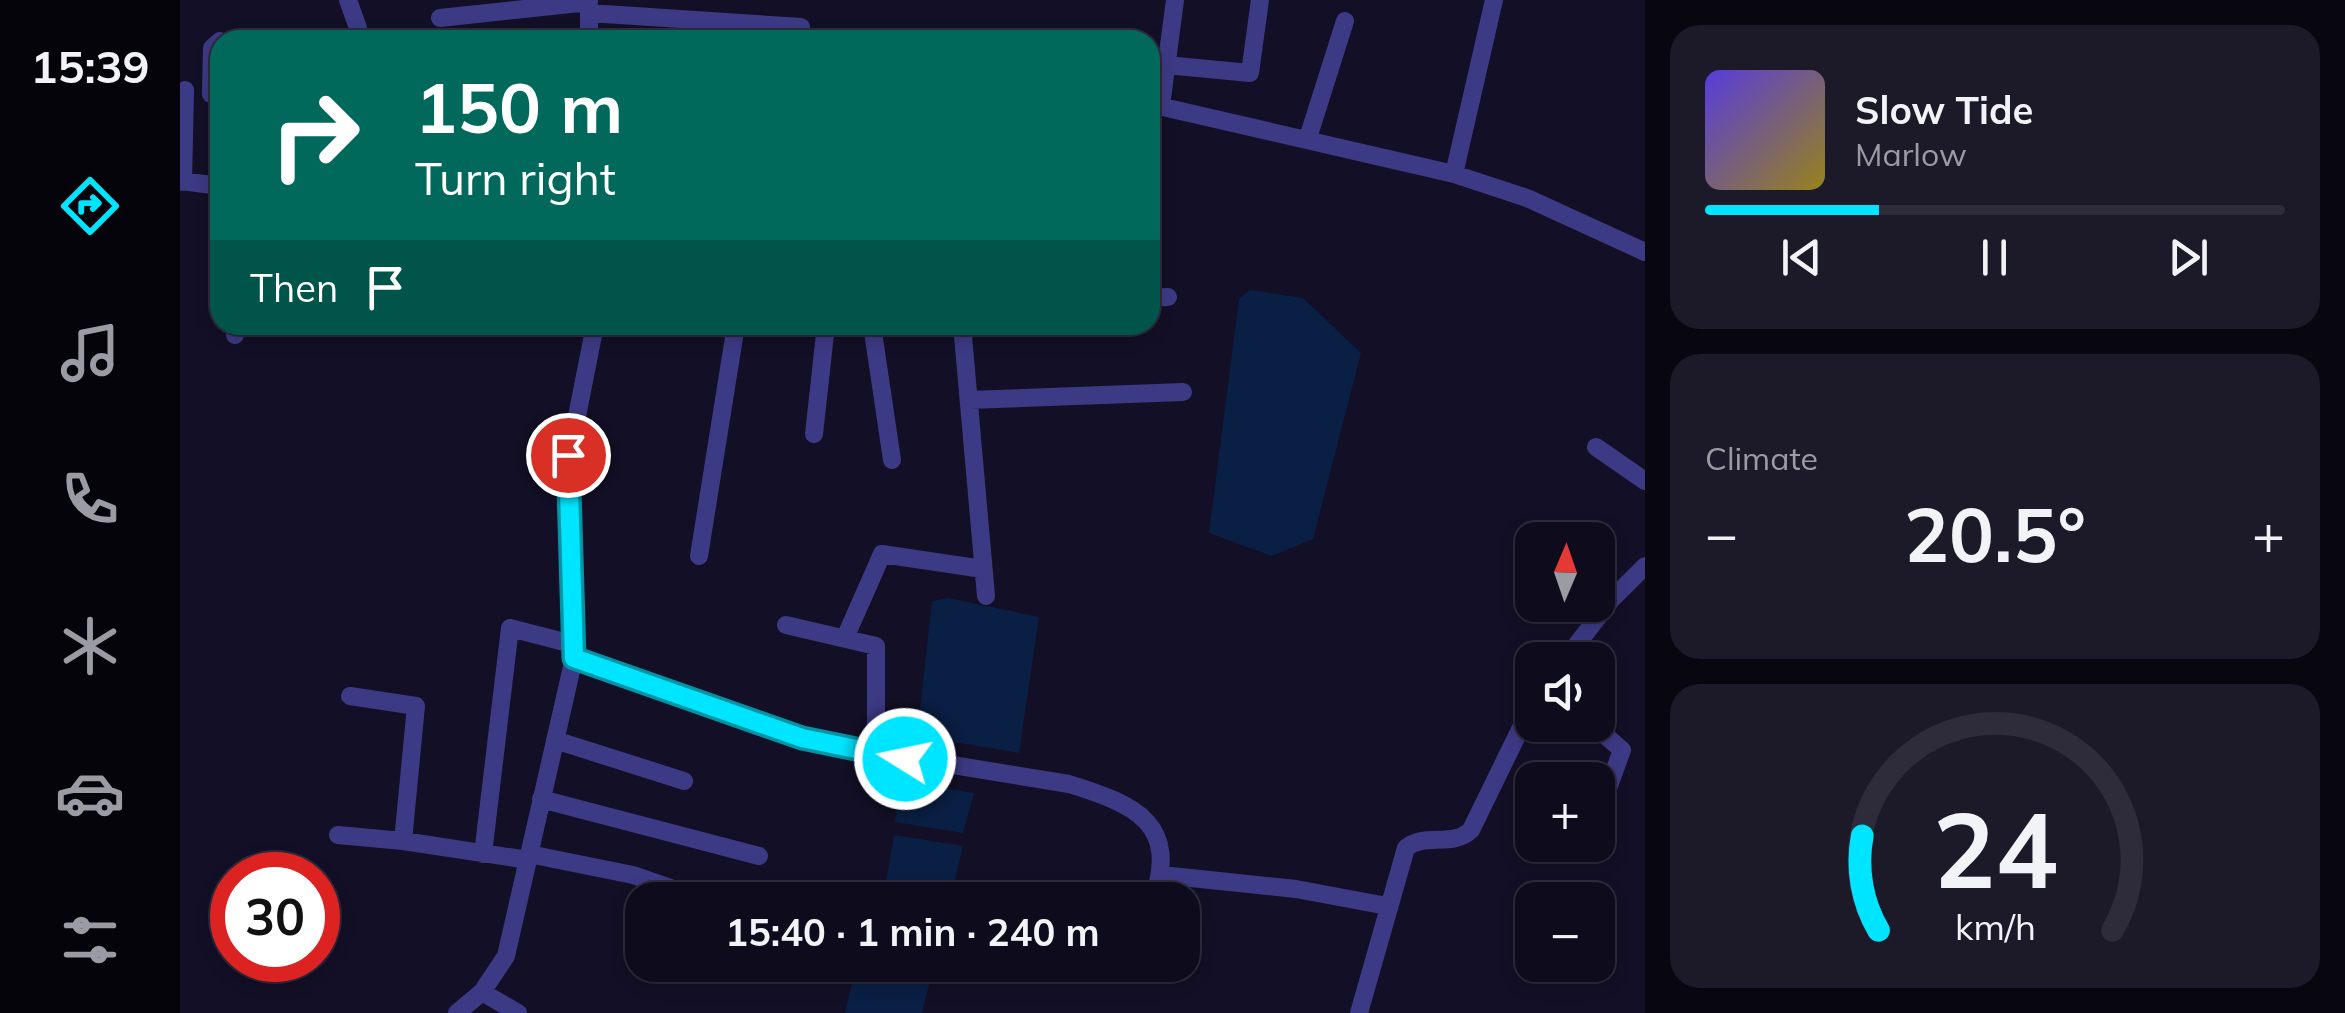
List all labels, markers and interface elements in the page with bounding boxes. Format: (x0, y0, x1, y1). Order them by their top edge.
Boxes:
text: 15:39 (30, 38, 150, 94)
text: 150 m (415, 63, 623, 151)
icon: right (250, 70, 380, 200)
text: Slow Tide (1855, 86, 2033, 134)
text: Marlow (1855, 134, 1967, 174)
text: Turn right (415, 150, 616, 206)
icon: directions (55, 171, 125, 241)
icon: previous (1774, 230, 1829, 285)
icon: pause (1967, 230, 2022, 285)
icon: next (2161, 230, 2216, 285)
icon: arrive (358, 260, 413, 315)
text: Then (250, 264, 338, 312)
icon: music (55, 318, 125, 388)
pin (526, 413, 611, 498)
icon: arrive (541, 428, 596, 483)
text: Climate (1705, 438, 1818, 478)
icon: phone (55, 464, 125, 534)
text: 20.5° (1904, 487, 2086, 581)
text: − (1705, 499, 1738, 568)
text: + (2252, 499, 2285, 568)
north arrow (1515, 522, 1615, 622)
map controls (1515, 522, 1615, 982)
icon: climate (55, 611, 125, 681)
button: sound (1515, 642, 1615, 742)
position arrow (853, 707, 957, 811)
icon: car (55, 758, 125, 828)
button: + (1515, 762, 1615, 862)
text: 24 (1933, 783, 2057, 914)
speed limit sign: 30 (210, 852, 340, 982)
button: − (1515, 882, 1615, 982)
text: km/h (1955, 904, 2035, 949)
icon: filters (55, 905, 125, 975)
text: 15:40 · 1 min · 240 m (725, 908, 1100, 956)

